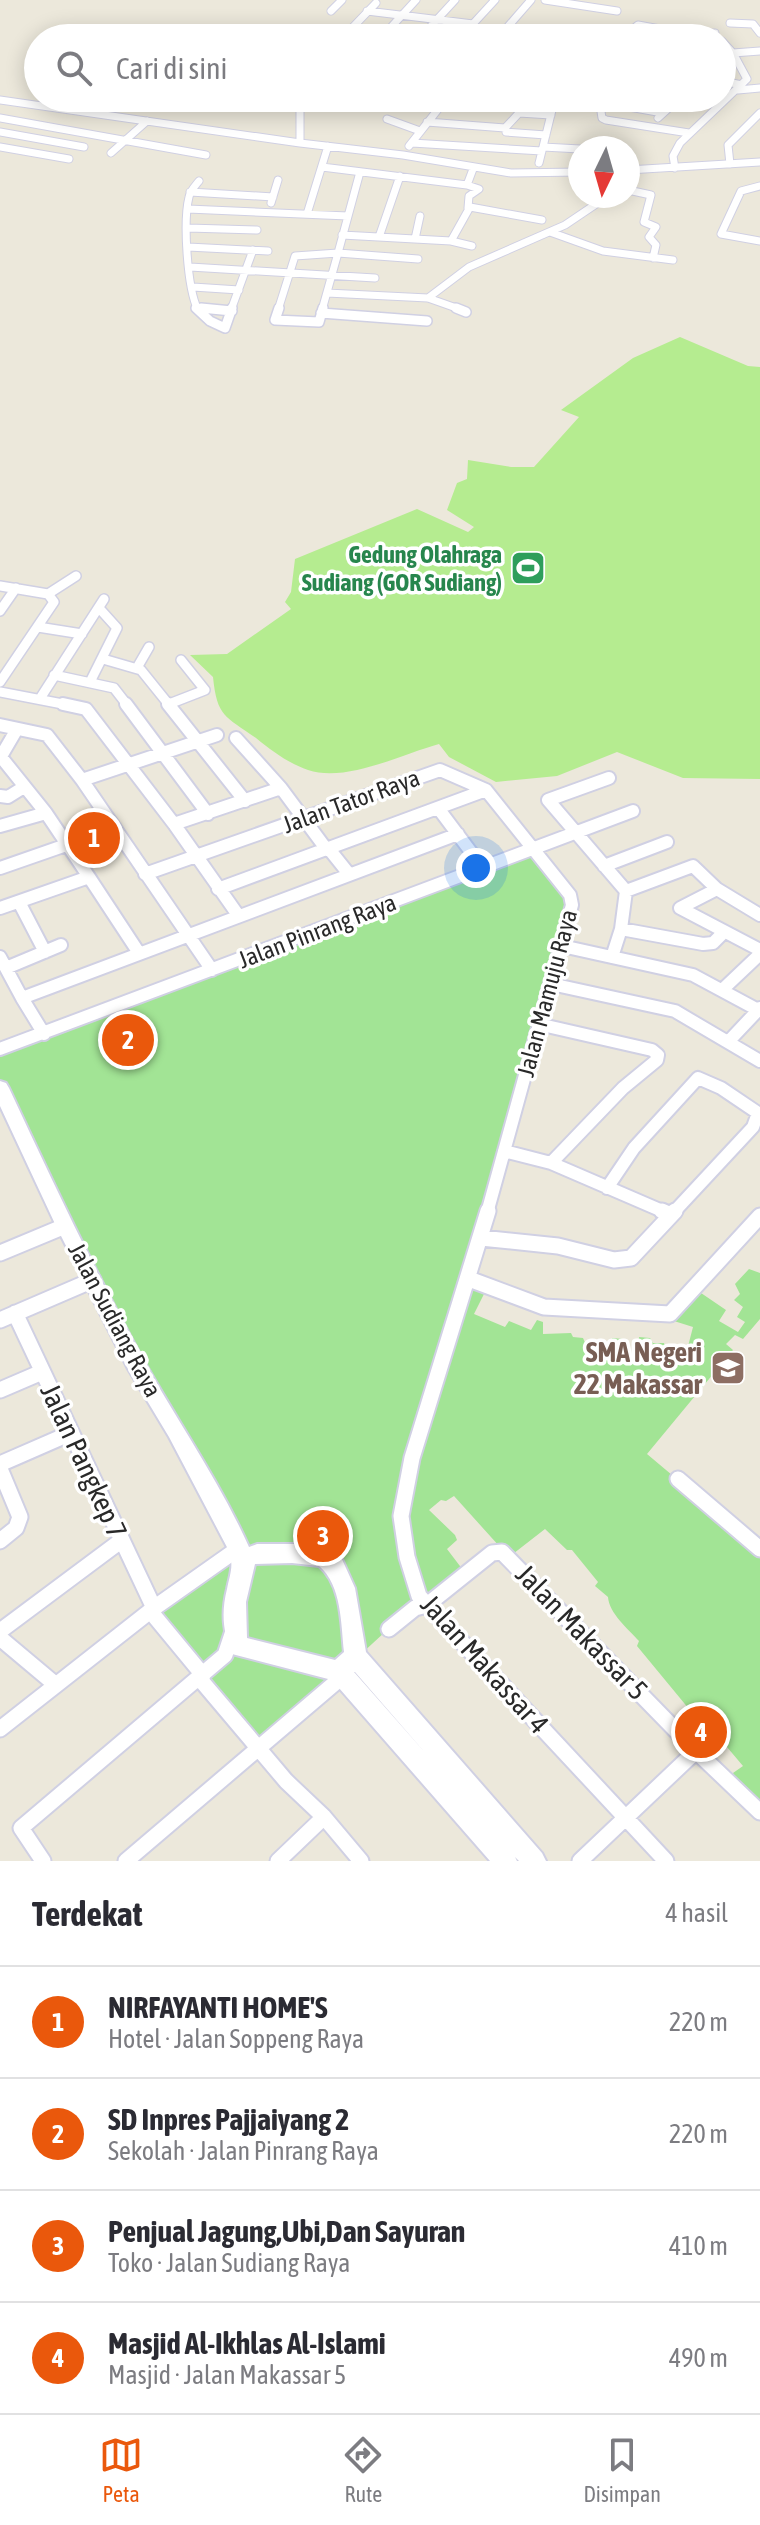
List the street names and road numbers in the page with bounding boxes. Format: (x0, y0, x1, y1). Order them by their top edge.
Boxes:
street label: Jalan Tator Raya (279, 764, 423, 838)
street label: Jalan Pinrang Raya (234, 889, 400, 973)
street label: Jalan Mamuju Raya (512, 907, 582, 1079)
street label: Jalan Sudiang Raya (63, 1239, 167, 1401)
street label: Jalan Pangkep 7 (34, 1379, 134, 1543)
street label: Jalan Makassar 5 (510, 1558, 654, 1706)
street label: Jalan Makassar 4 (415, 1588, 555, 1740)

